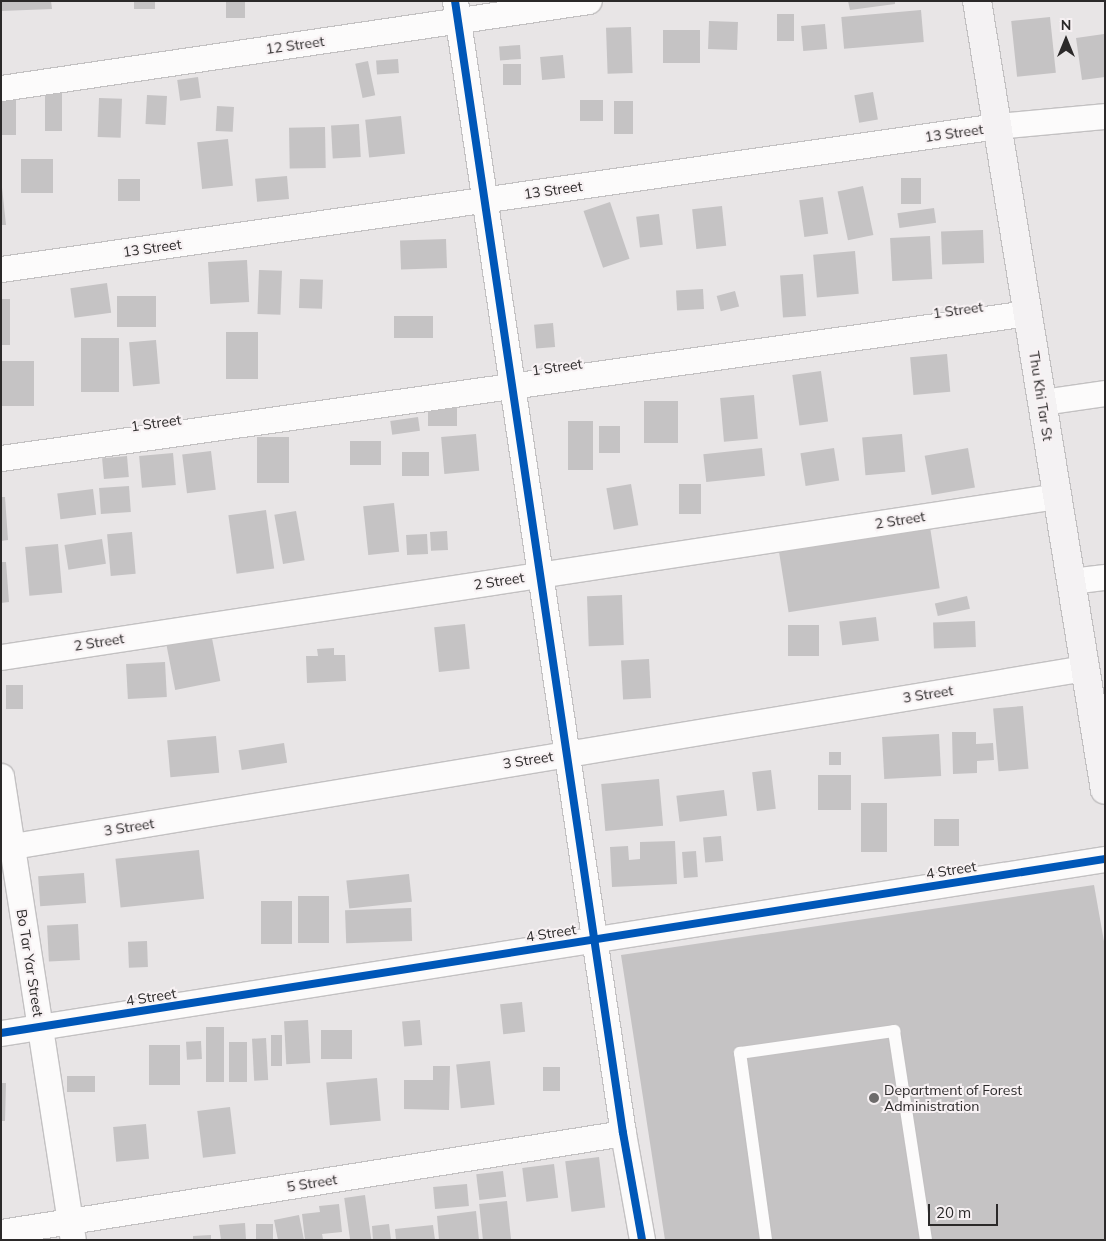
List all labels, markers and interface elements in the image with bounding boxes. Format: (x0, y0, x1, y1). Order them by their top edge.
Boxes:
north arrow (1041, 15, 1091, 65)
text: N (1061, 16, 1071, 34)
street label: 12 Street (265, 33, 325, 57)
street label: 13 Street (924, 121, 984, 145)
street label: 13 Street (523, 178, 583, 202)
street label: 13 Street (122, 236, 182, 260)
street label: 1 Street (932, 298, 984, 322)
street label: Thu Khi Tar St (1026, 350, 1056, 442)
street label: 1 Street (531, 355, 583, 379)
street label: 1 Street (130, 411, 182, 435)
street label: 2 Street (874, 508, 926, 532)
street label: 2 Street (473, 569, 525, 593)
street label: 2 Street (73, 630, 125, 654)
street label: 3 Street (902, 682, 954, 706)
street label: 3 Street (502, 748, 554, 772)
street label: 3 Street (103, 815, 155, 839)
street label: 4 Street (925, 858, 977, 882)
street label: Bo Tar Yar Street (13, 908, 47, 1018)
street label: 4 Street (525, 921, 577, 945)
street label: 4 Street (125, 985, 177, 1009)
place label: Department of Forest Administration (884, 1082, 1022, 1114)
marker: Department of Forest Administration (868, 1092, 880, 1104)
street label: 5 Street (286, 1171, 338, 1195)
scale bar (931, 1194, 1001, 1226)
text: 20 m (936, 1203, 971, 1222)

